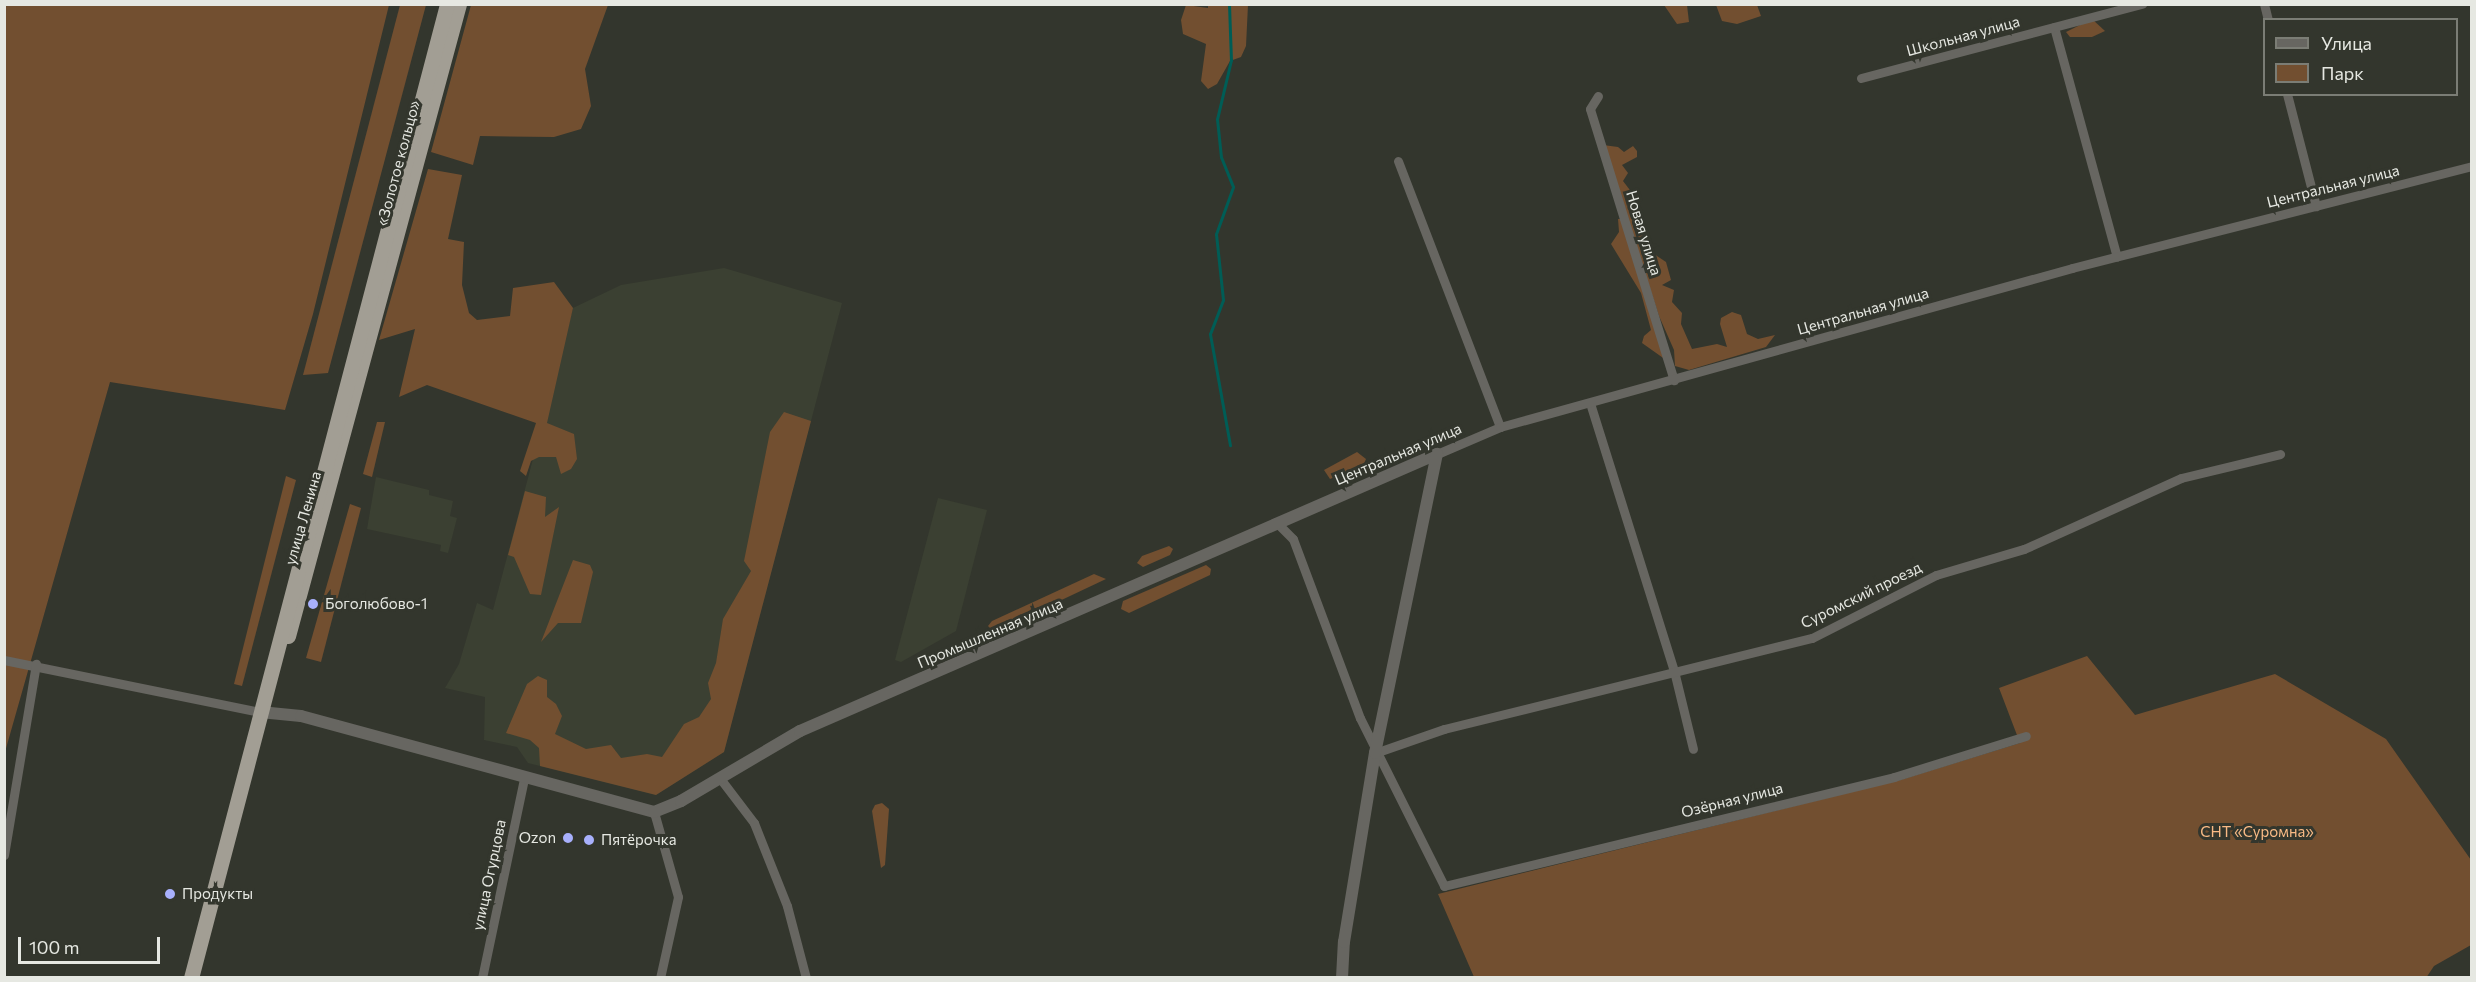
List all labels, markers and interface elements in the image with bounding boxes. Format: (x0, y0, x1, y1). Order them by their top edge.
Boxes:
street label: Школьная улица (1904, 12, 2022, 60)
legend (2263, 18, 2458, 96)
text: Улица (2321, 32, 2372, 54)
text: Парк (2321, 62, 2364, 84)
street label: «Золотое кольцо» (373, 98, 423, 228)
street label: Центральная улица (2265, 161, 2401, 211)
street label: Новая улица (1623, 188, 1665, 278)
street label: Центральная улица (1795, 284, 1931, 338)
street label: Центральная улица (1332, 419, 1464, 489)
street label: улица Ленина (281, 469, 325, 567)
street label: Суромский проезд (1798, 558, 1924, 632)
street label: Промышленная улица (915, 594, 1065, 672)
place label: Боголюбово-1 (325, 595, 427, 613)
marker: Боголюбово-1 (306, 597, 320, 611)
street label: Озёрная улица (1679, 779, 1785, 821)
street label: улица Огурцова (468, 818, 510, 932)
park label: СНТ «Суромна» (2200, 823, 2314, 841)
place label: Ozon (519, 829, 556, 847)
marker: Ozon (561, 831, 575, 845)
place label: Пятёрочка (601, 831, 676, 849)
marker: Пятёрочка (582, 833, 596, 847)
place label: Продукты (182, 885, 253, 903)
marker: Продукты (163, 887, 177, 901)
scale bar (21, 925, 164, 963)
text: 100 m (29, 936, 79, 958)

